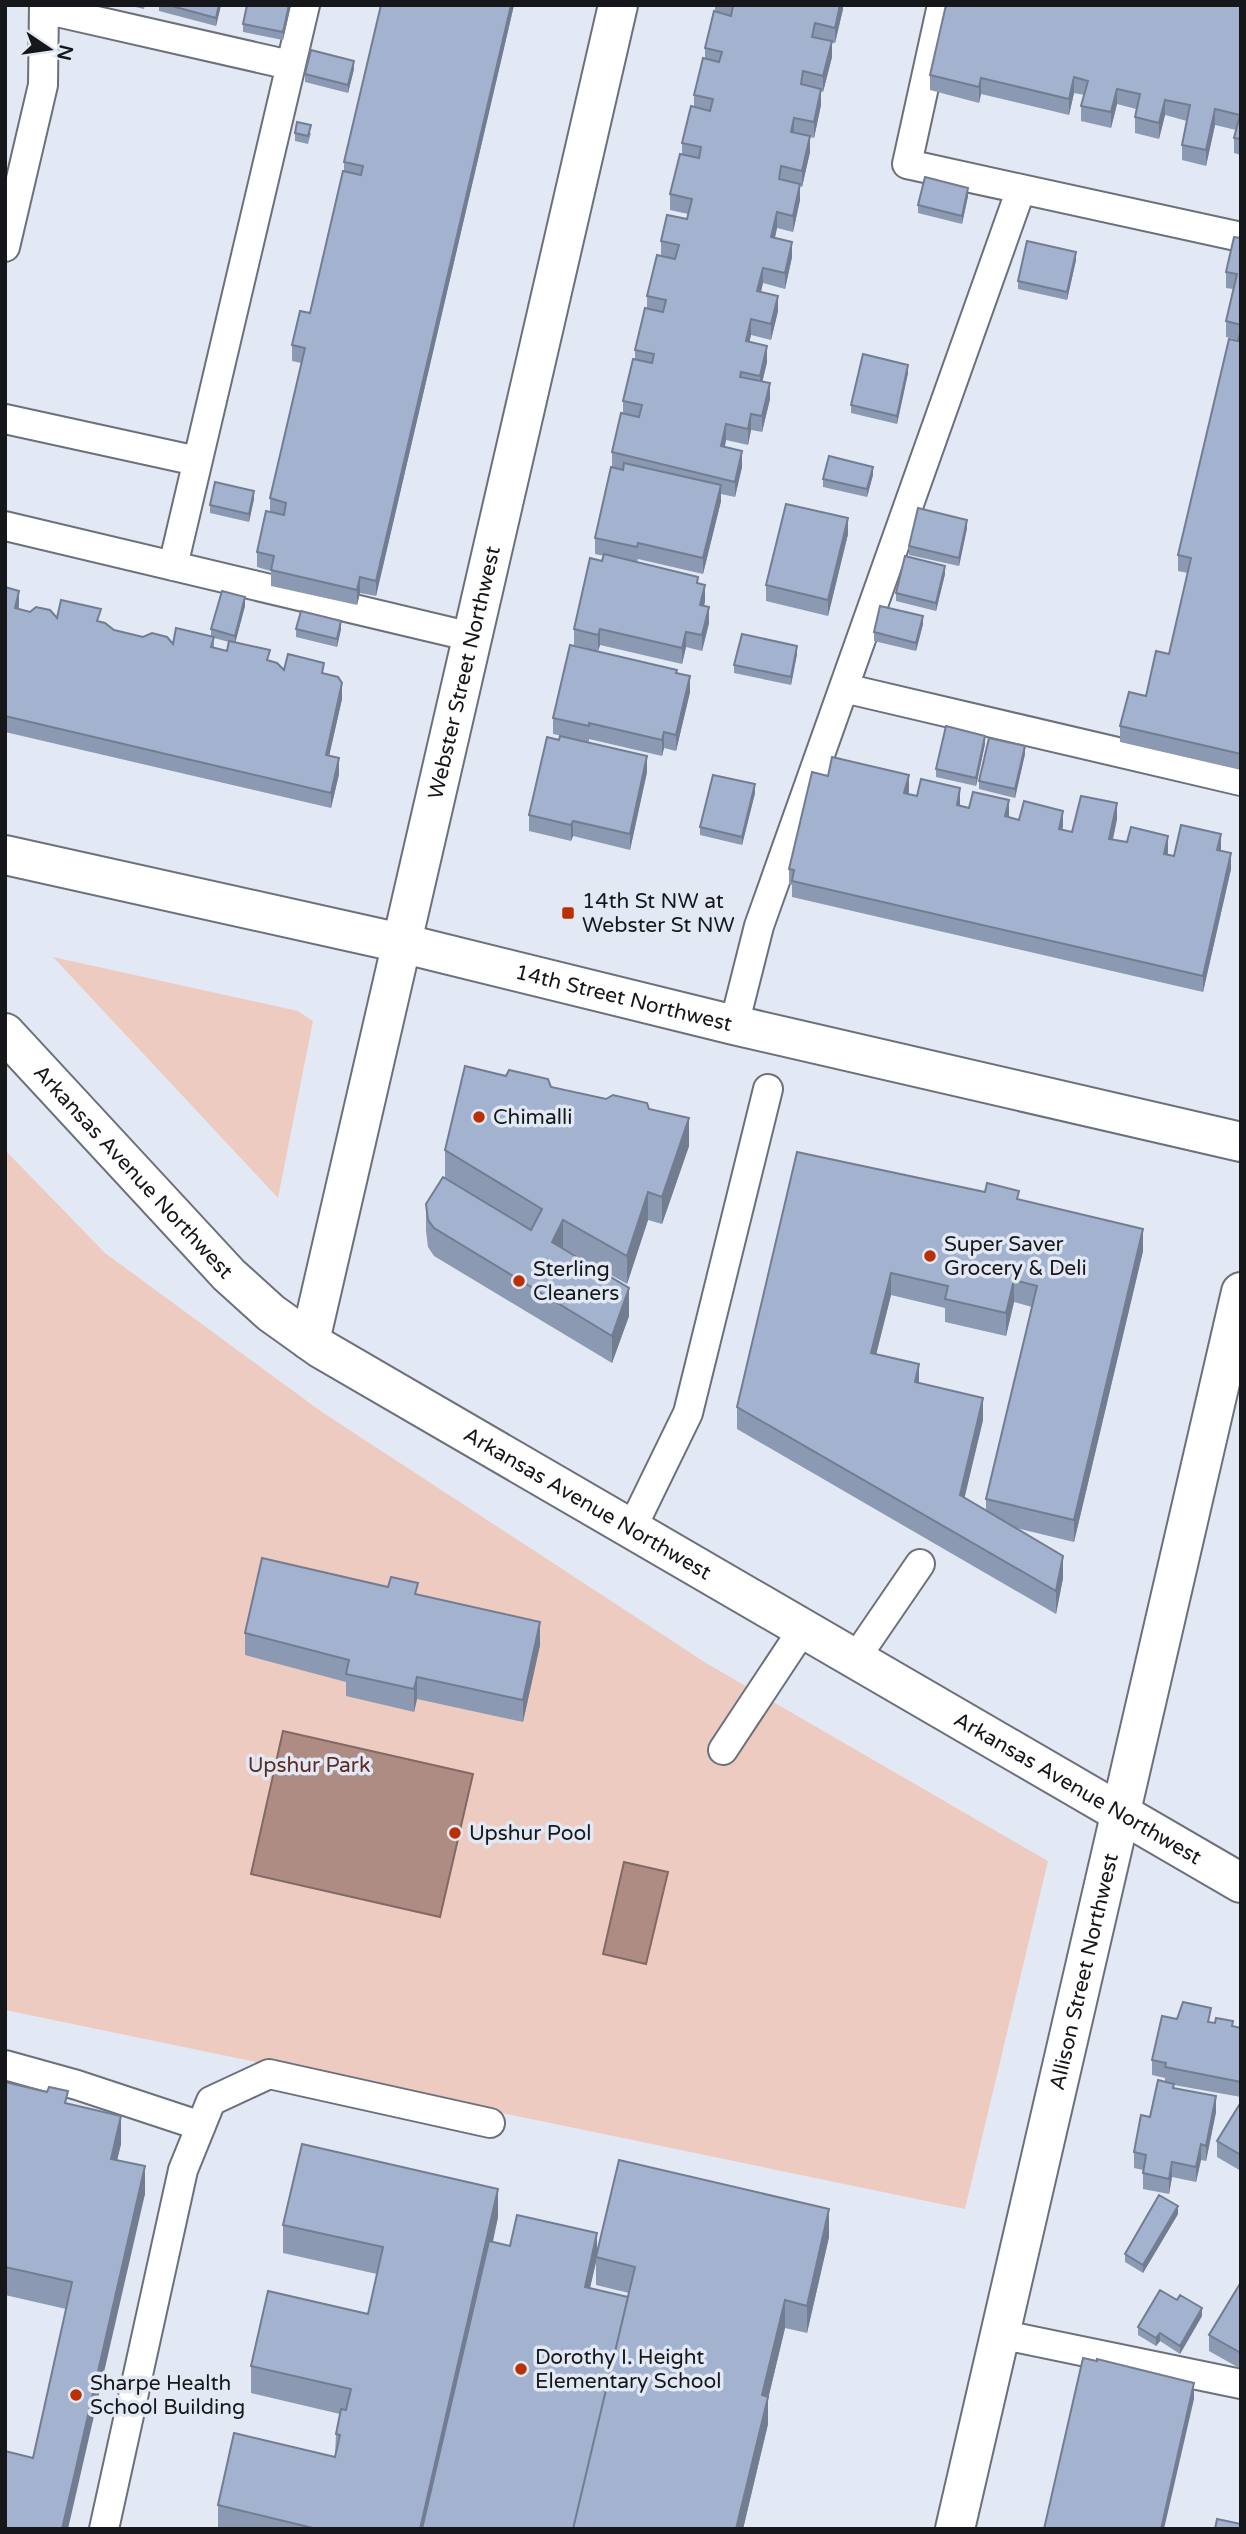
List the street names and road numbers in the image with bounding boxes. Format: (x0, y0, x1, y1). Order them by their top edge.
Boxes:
street label: Webster Street Northwest (423, 544, 506, 802)
street label: 14th Street Northwest (512, 960, 735, 1037)
street label: Arkansas Avenue Northwest (28, 1060, 238, 1284)
street label: Arkansas Avenue Northwest (459, 1422, 716, 1585)
street label: Arkansas Avenue Northwest (949, 1707, 1206, 1870)
street label: Allison Street Northwest (1045, 1851, 1124, 2093)

